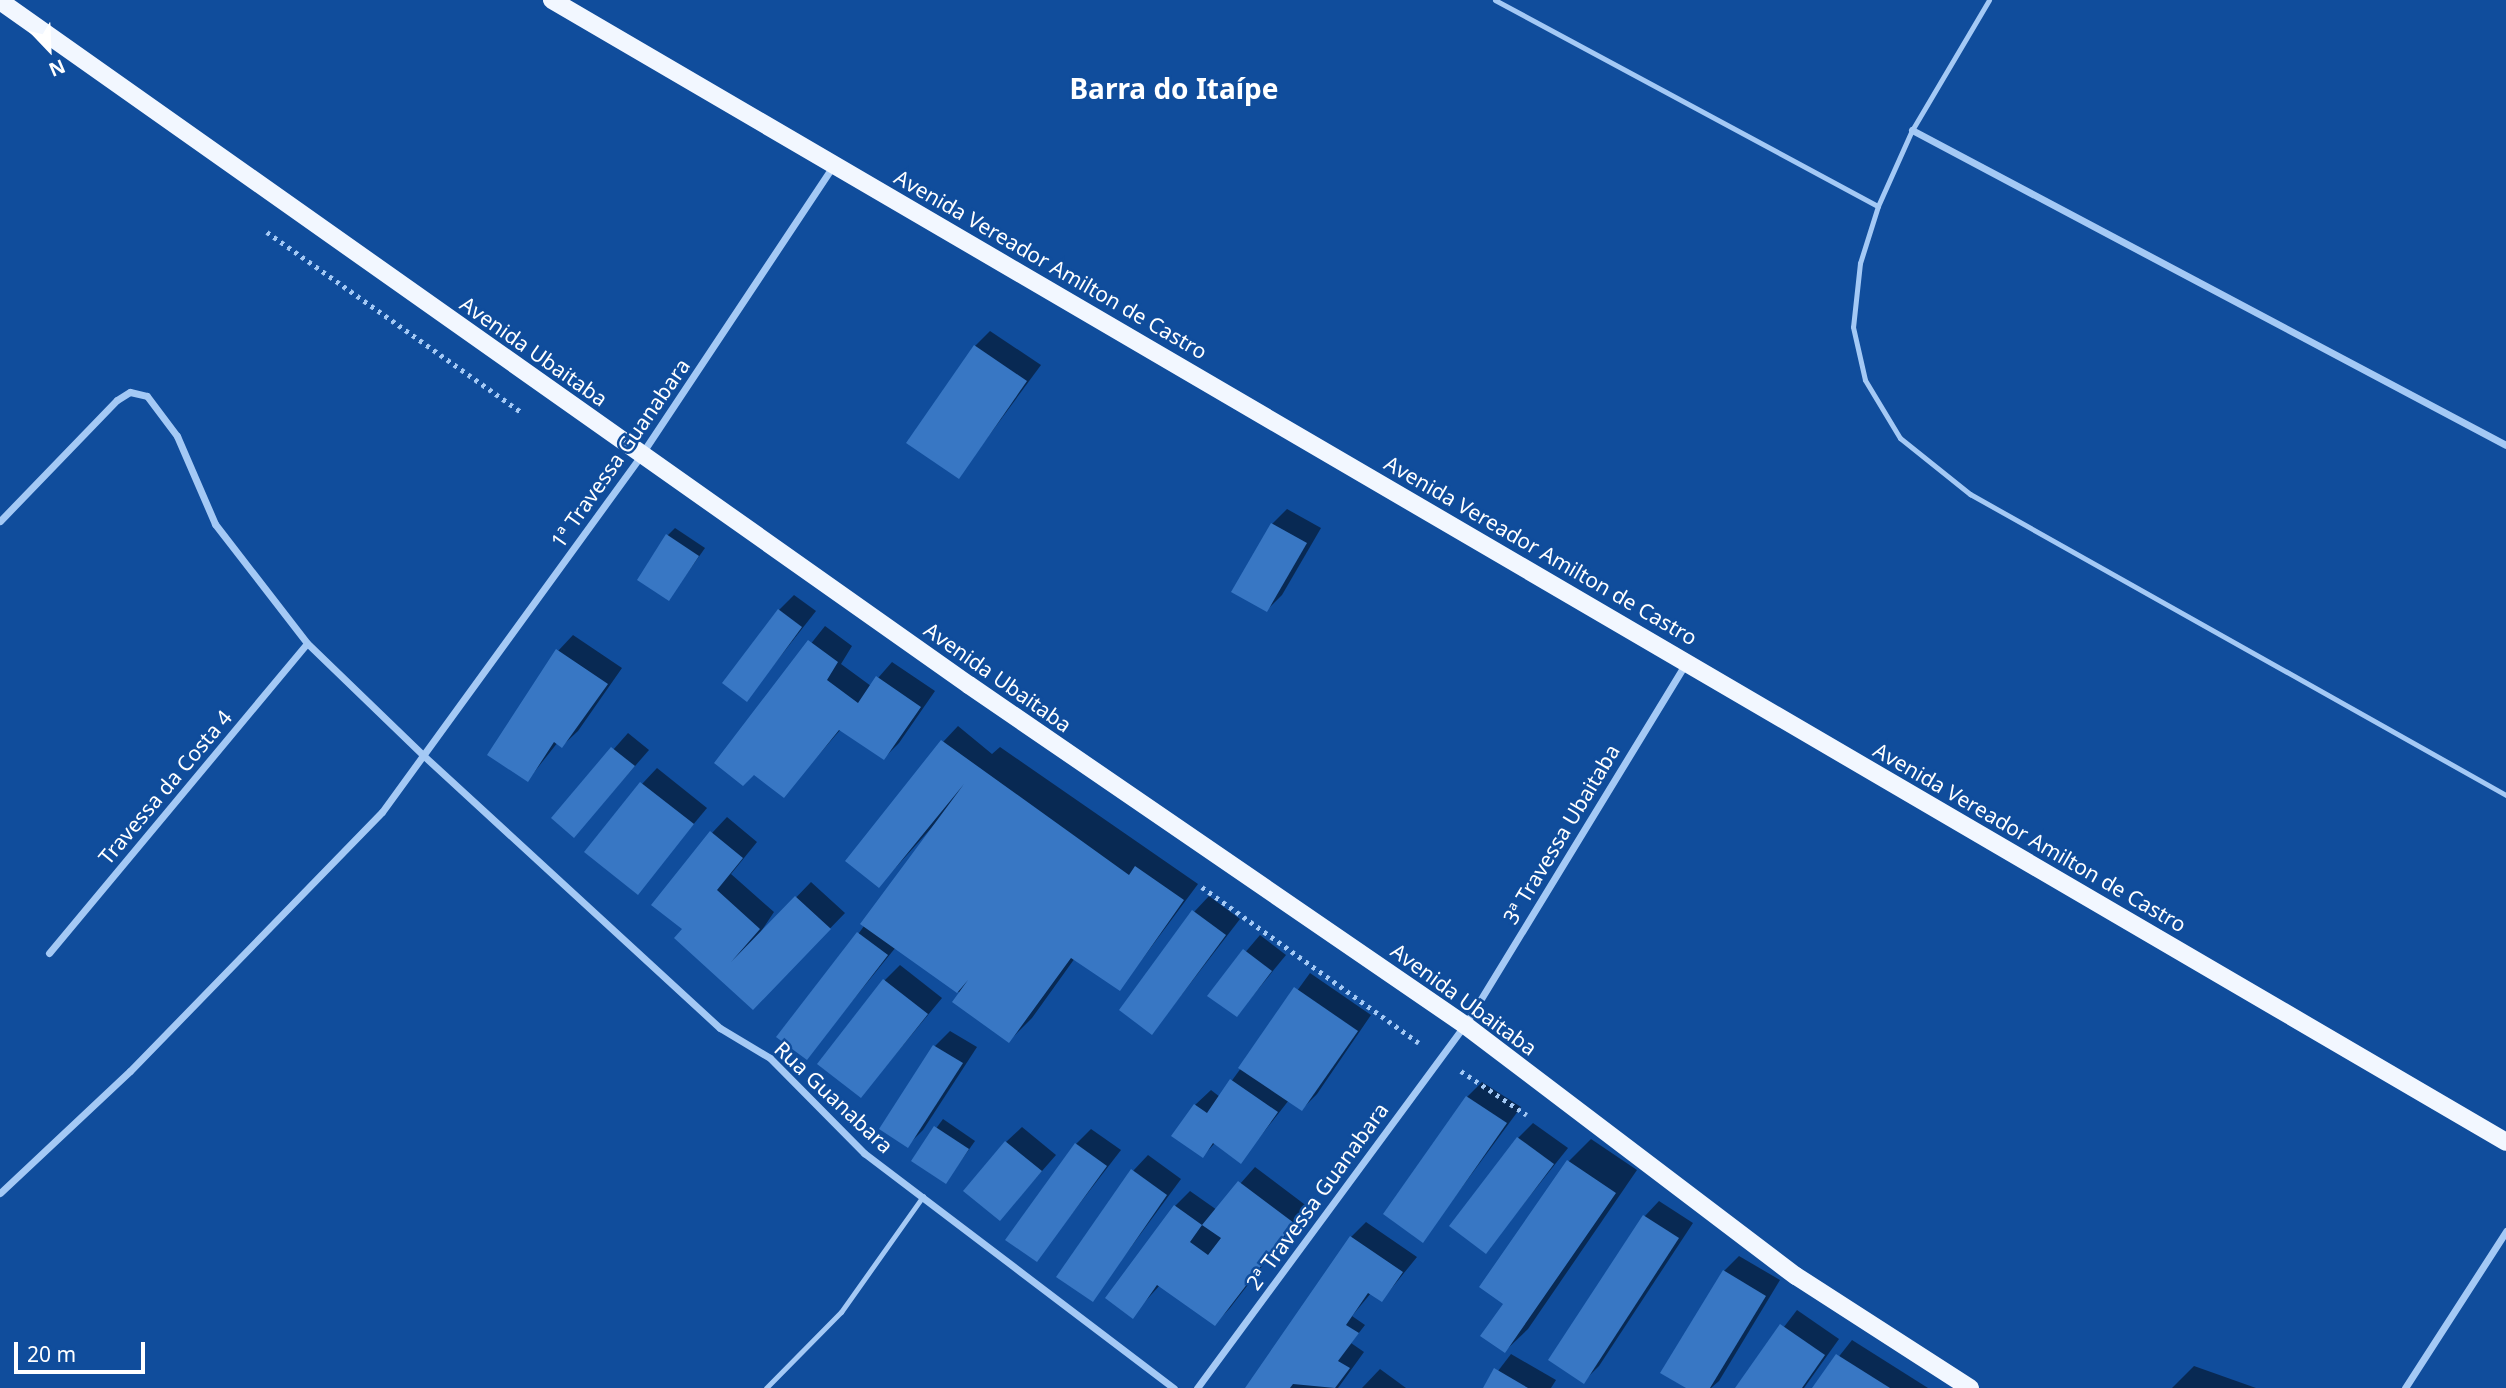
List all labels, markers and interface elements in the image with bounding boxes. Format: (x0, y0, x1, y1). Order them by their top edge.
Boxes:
north arrow (14, 14, 84, 84)
text: N (45, 53, 69, 83)
district label: Barra do Itaípe (1070, 71, 1278, 105)
street label: Avenida Vereador Amilton de Castro (890, 164, 1212, 364)
street label: Avenida Ubaitaba (456, 291, 612, 411)
street label: 1ª Travessa Guanabara (545, 354, 695, 552)
street label: Avenida Vereador Amilton de Castro (1380, 450, 1702, 650)
street label: Avenida Ubaitaba (920, 617, 1076, 737)
street label: Travessa da Costa 4 (93, 705, 237, 869)
street label: Avenida Vereador Amilton de Castro (1869, 737, 2191, 937)
street label: 3ª Travessa Ubaitaba (1497, 740, 1625, 928)
street label: Avenida Ubaitaba (1386, 938, 1542, 1060)
street label: Rua Guanabara (770, 1036, 898, 1158)
street label: 2ª Travessa Guanabara (1241, 1098, 1393, 1294)
scale bar (18, 1328, 149, 1372)
text: 20 m (27, 1340, 76, 1368)

